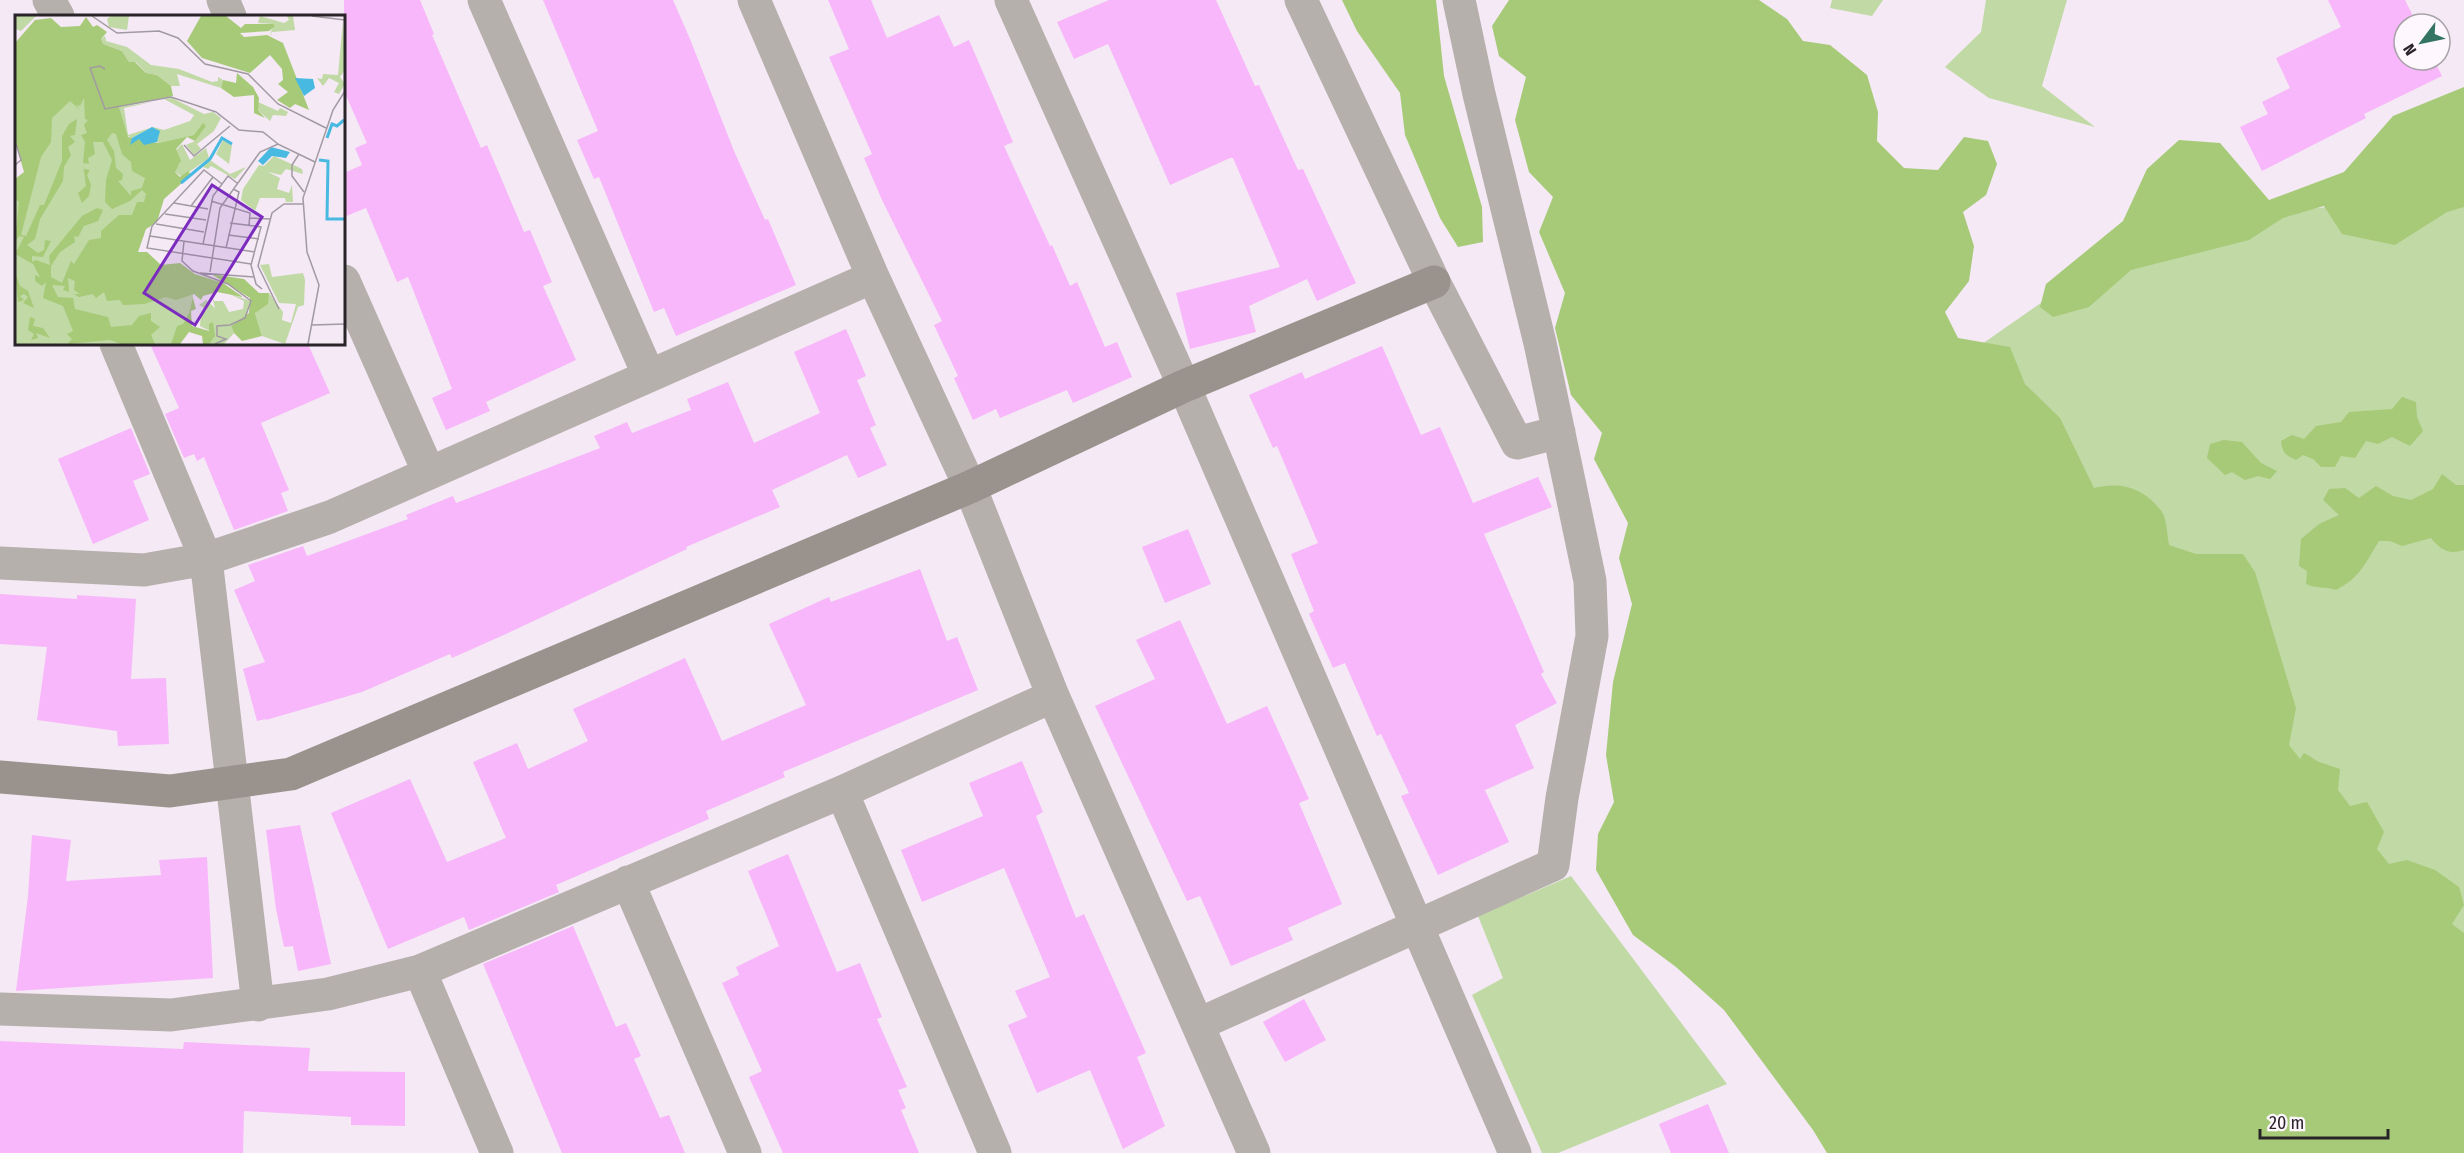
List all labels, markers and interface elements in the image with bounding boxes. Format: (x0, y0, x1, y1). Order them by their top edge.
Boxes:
north arrow (2392, 12, 2452, 72)
inset map (15, 15, 345, 345)
text: N (2399, 41, 2420, 59)
scale bar (2260, 1102, 2388, 1140)
text: 20 m (2269, 1112, 2304, 1134)

